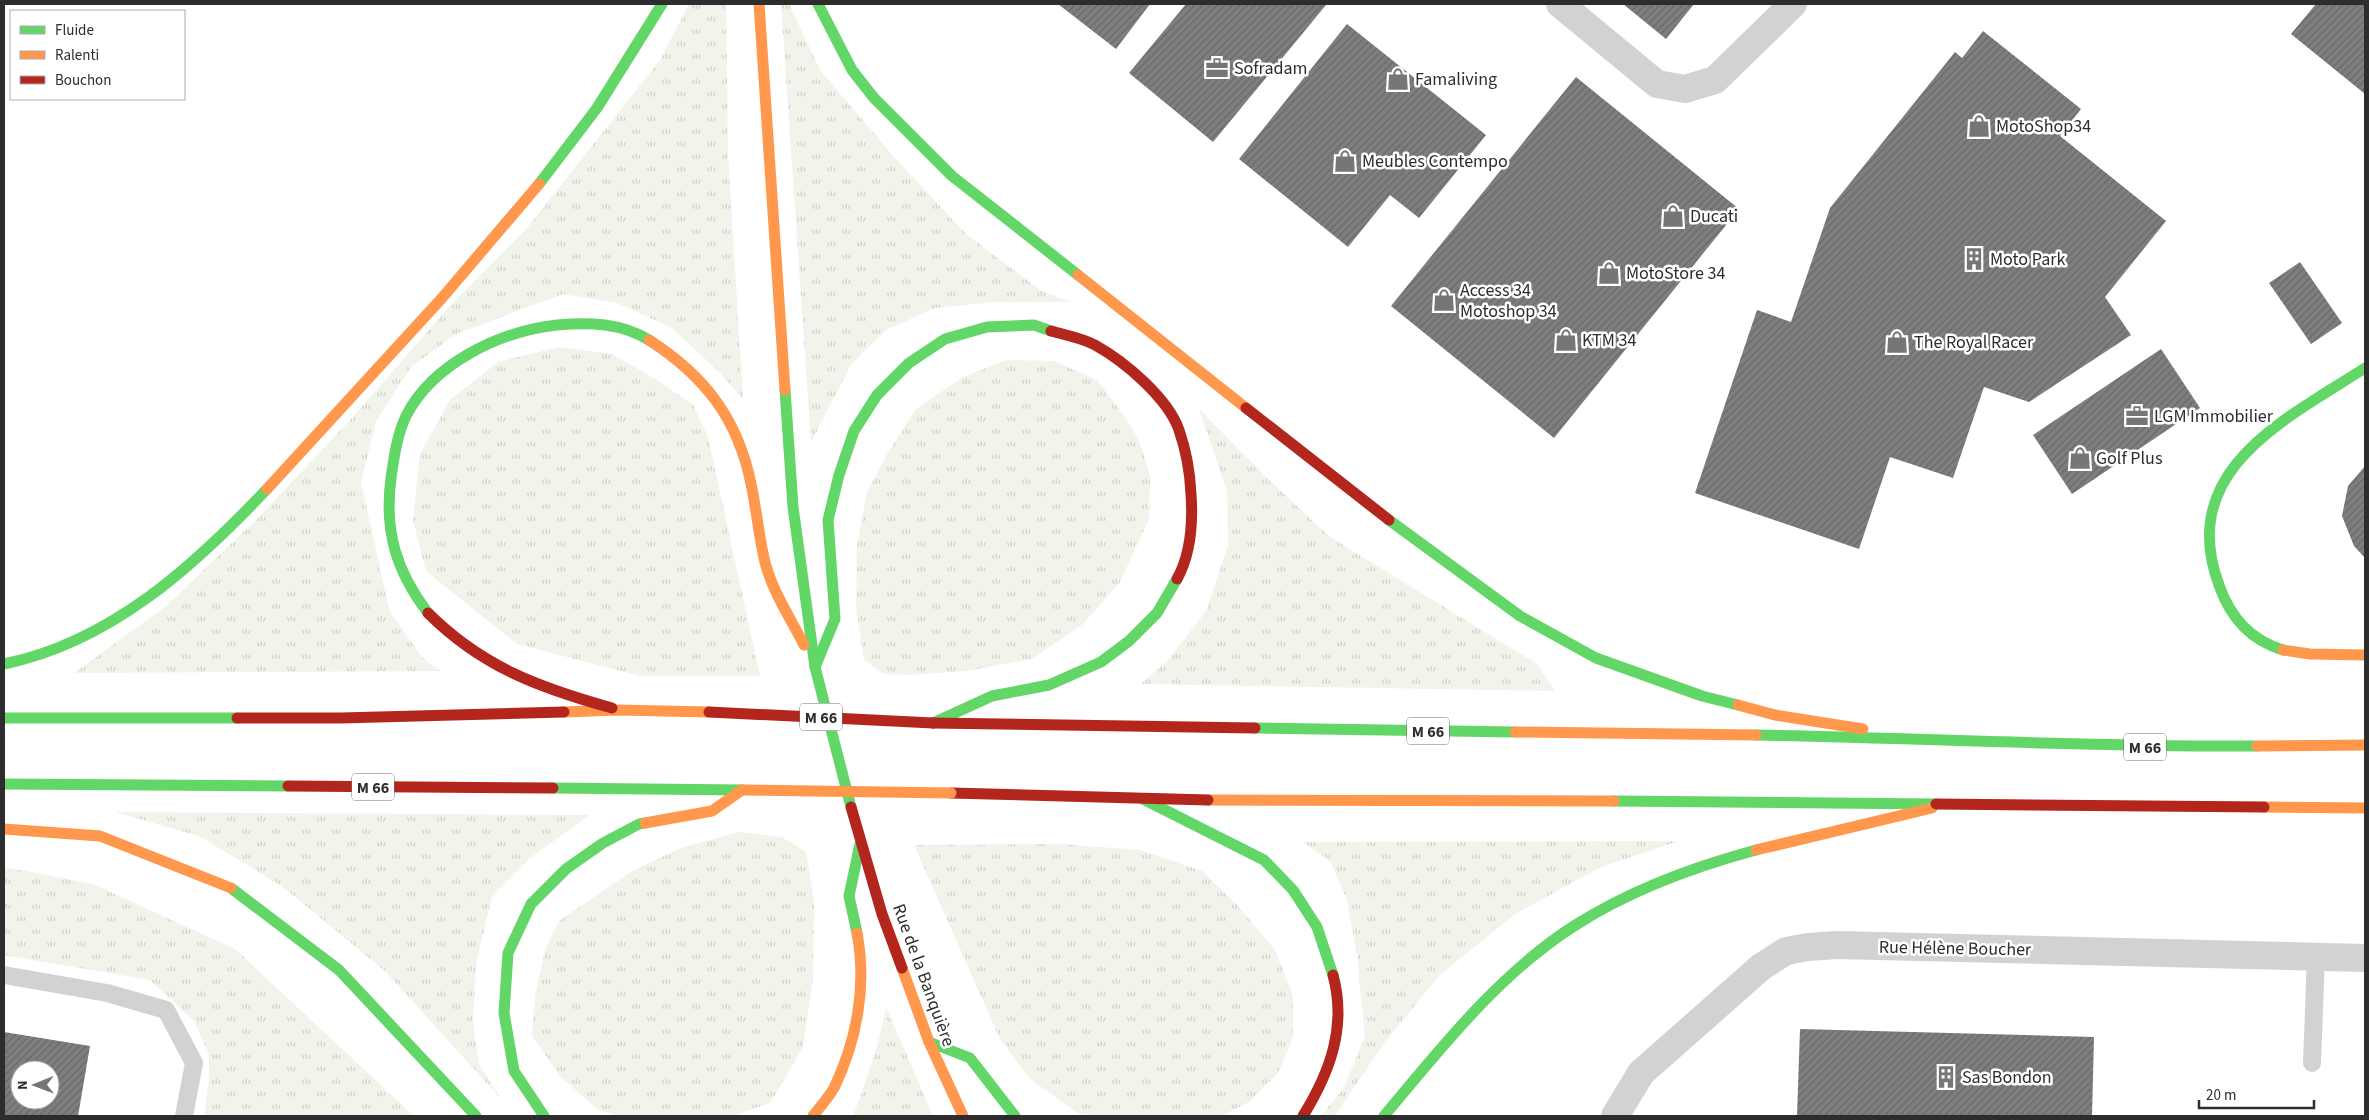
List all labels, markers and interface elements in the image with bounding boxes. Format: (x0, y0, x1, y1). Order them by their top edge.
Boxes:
legend (10, 10, 185, 100)
text: Fluide (55, 20, 94, 41)
text: Ralenti (55, 45, 99, 66)
office icon: Sofradam (1204, 55, 1230, 81)
place label: Sofradam (1234, 56, 1307, 81)
shop icon: Famaliving (1385, 66, 1411, 92)
place label: Famaliving (1415, 67, 1497, 92)
text: Bouchon (55, 70, 111, 91)
shop icon: MotoShop34 (1966, 113, 1992, 139)
place label: MotoShop34 (1996, 114, 2091, 139)
shop icon: Meubles Contempo (1332, 148, 1358, 174)
place label: Meubles Contempo (1362, 149, 1508, 174)
shop icon: Ducati (1660, 203, 1686, 229)
place label: Ducati (1690, 204, 1738, 229)
building icon: Moto Park (1961, 246, 1987, 272)
place label: Moto Park (1990, 247, 2065, 272)
shop icon: MotoStore 34 (1596, 260, 1622, 286)
place label: MotoStore 34 (1626, 261, 1725, 286)
place label: Access 34 Motoshop 34 (1460, 278, 1557, 324)
shop icon: Access 34 Motoshop 34 (1431, 287, 1457, 313)
shop icon: KTM 34 (1553, 327, 1579, 353)
place label: KTM 34 (1582, 328, 1636, 353)
shop icon: The Royal Racer (1884, 329, 1910, 355)
place label: The Royal Racer (1914, 330, 2034, 355)
office icon: LGM Immobilier (2124, 403, 2150, 429)
place label: LGM Immobilier (2154, 404, 2274, 429)
shop icon: Golf Plus (2067, 445, 2093, 471)
place label: Golf Plus (2096, 446, 2162, 471)
road number: M 66 (800, 704, 842, 730)
road number: M 66 (1407, 718, 1449, 744)
road number: M 66 (2124, 734, 2166, 760)
road number: M 66 (352, 774, 394, 800)
street label: Rue de la Banquière (886, 900, 961, 1050)
street label: Rue Hélène Boucher (1879, 935, 2032, 962)
north arrow (10, 1060, 60, 1110)
building icon: Sas Bondon (1933, 1064, 1959, 1090)
place label: Sas Bondon (1962, 1065, 2052, 1090)
scale bar (2199, 1078, 2314, 1110)
text: N (13, 1080, 33, 1090)
text: 20 m (2206, 1085, 2236, 1106)

